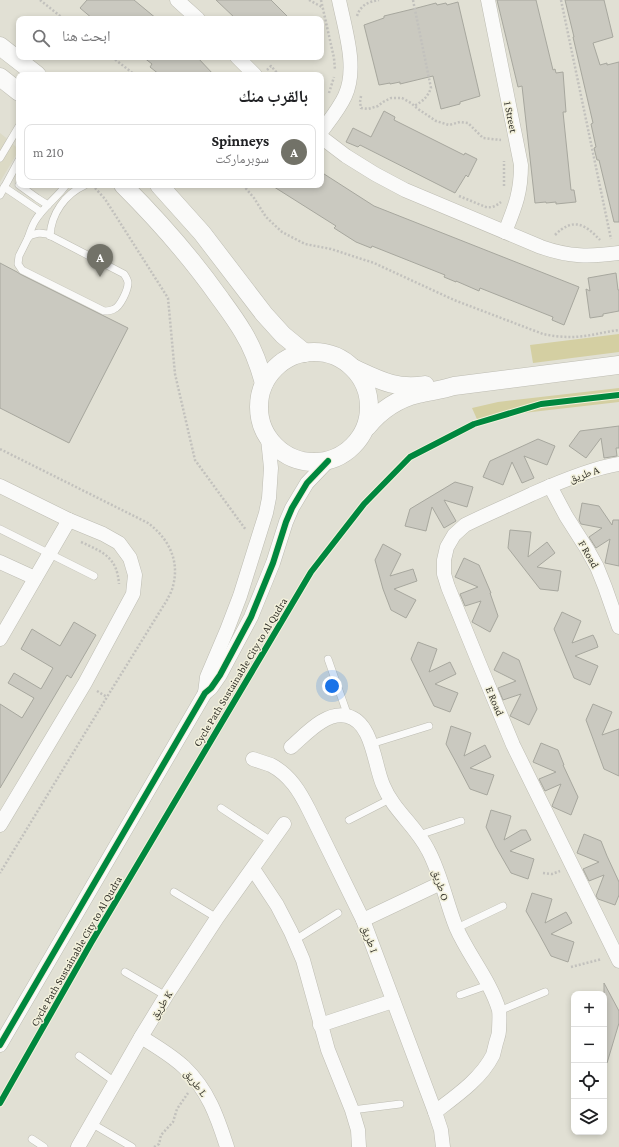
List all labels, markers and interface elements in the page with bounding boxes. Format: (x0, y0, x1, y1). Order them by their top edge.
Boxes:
search box (16, 16, 324, 60)
icon: search (30, 27, 52, 49)
text: ابحث هنا (62, 28, 111, 44)
text: بالقرب منك (238, 87, 308, 106)
street label: 1 Street (502, 100, 520, 134)
text: Spinneys (212, 133, 269, 149)
text: 210 m (33, 145, 64, 160)
text: A (290, 145, 298, 160)
text: سوبرماركت (215, 151, 269, 166)
pin: A (87, 244, 113, 277)
street label: طريق A (567, 463, 602, 486)
street label: F Road (576, 538, 602, 570)
street label: Cycle Path Sustainable City to Al Qudra (191, 596, 290, 749)
your location (322, 676, 342, 696)
street label: E Road (484, 685, 507, 717)
street label: طريق O (429, 868, 452, 902)
street label: Cycle Path Sustainable City to Al Qudra (28, 874, 125, 1029)
street label: طريق I (359, 924, 380, 955)
street label: طريق K (148, 988, 175, 1022)
map controls (571, 991, 607, 1135)
button: + (571, 991, 607, 1027)
button: − (571, 1027, 607, 1063)
button: locate (571, 1063, 607, 1099)
street label: طريق L (181, 1067, 210, 1100)
button: layers (571, 1099, 607, 1135)

